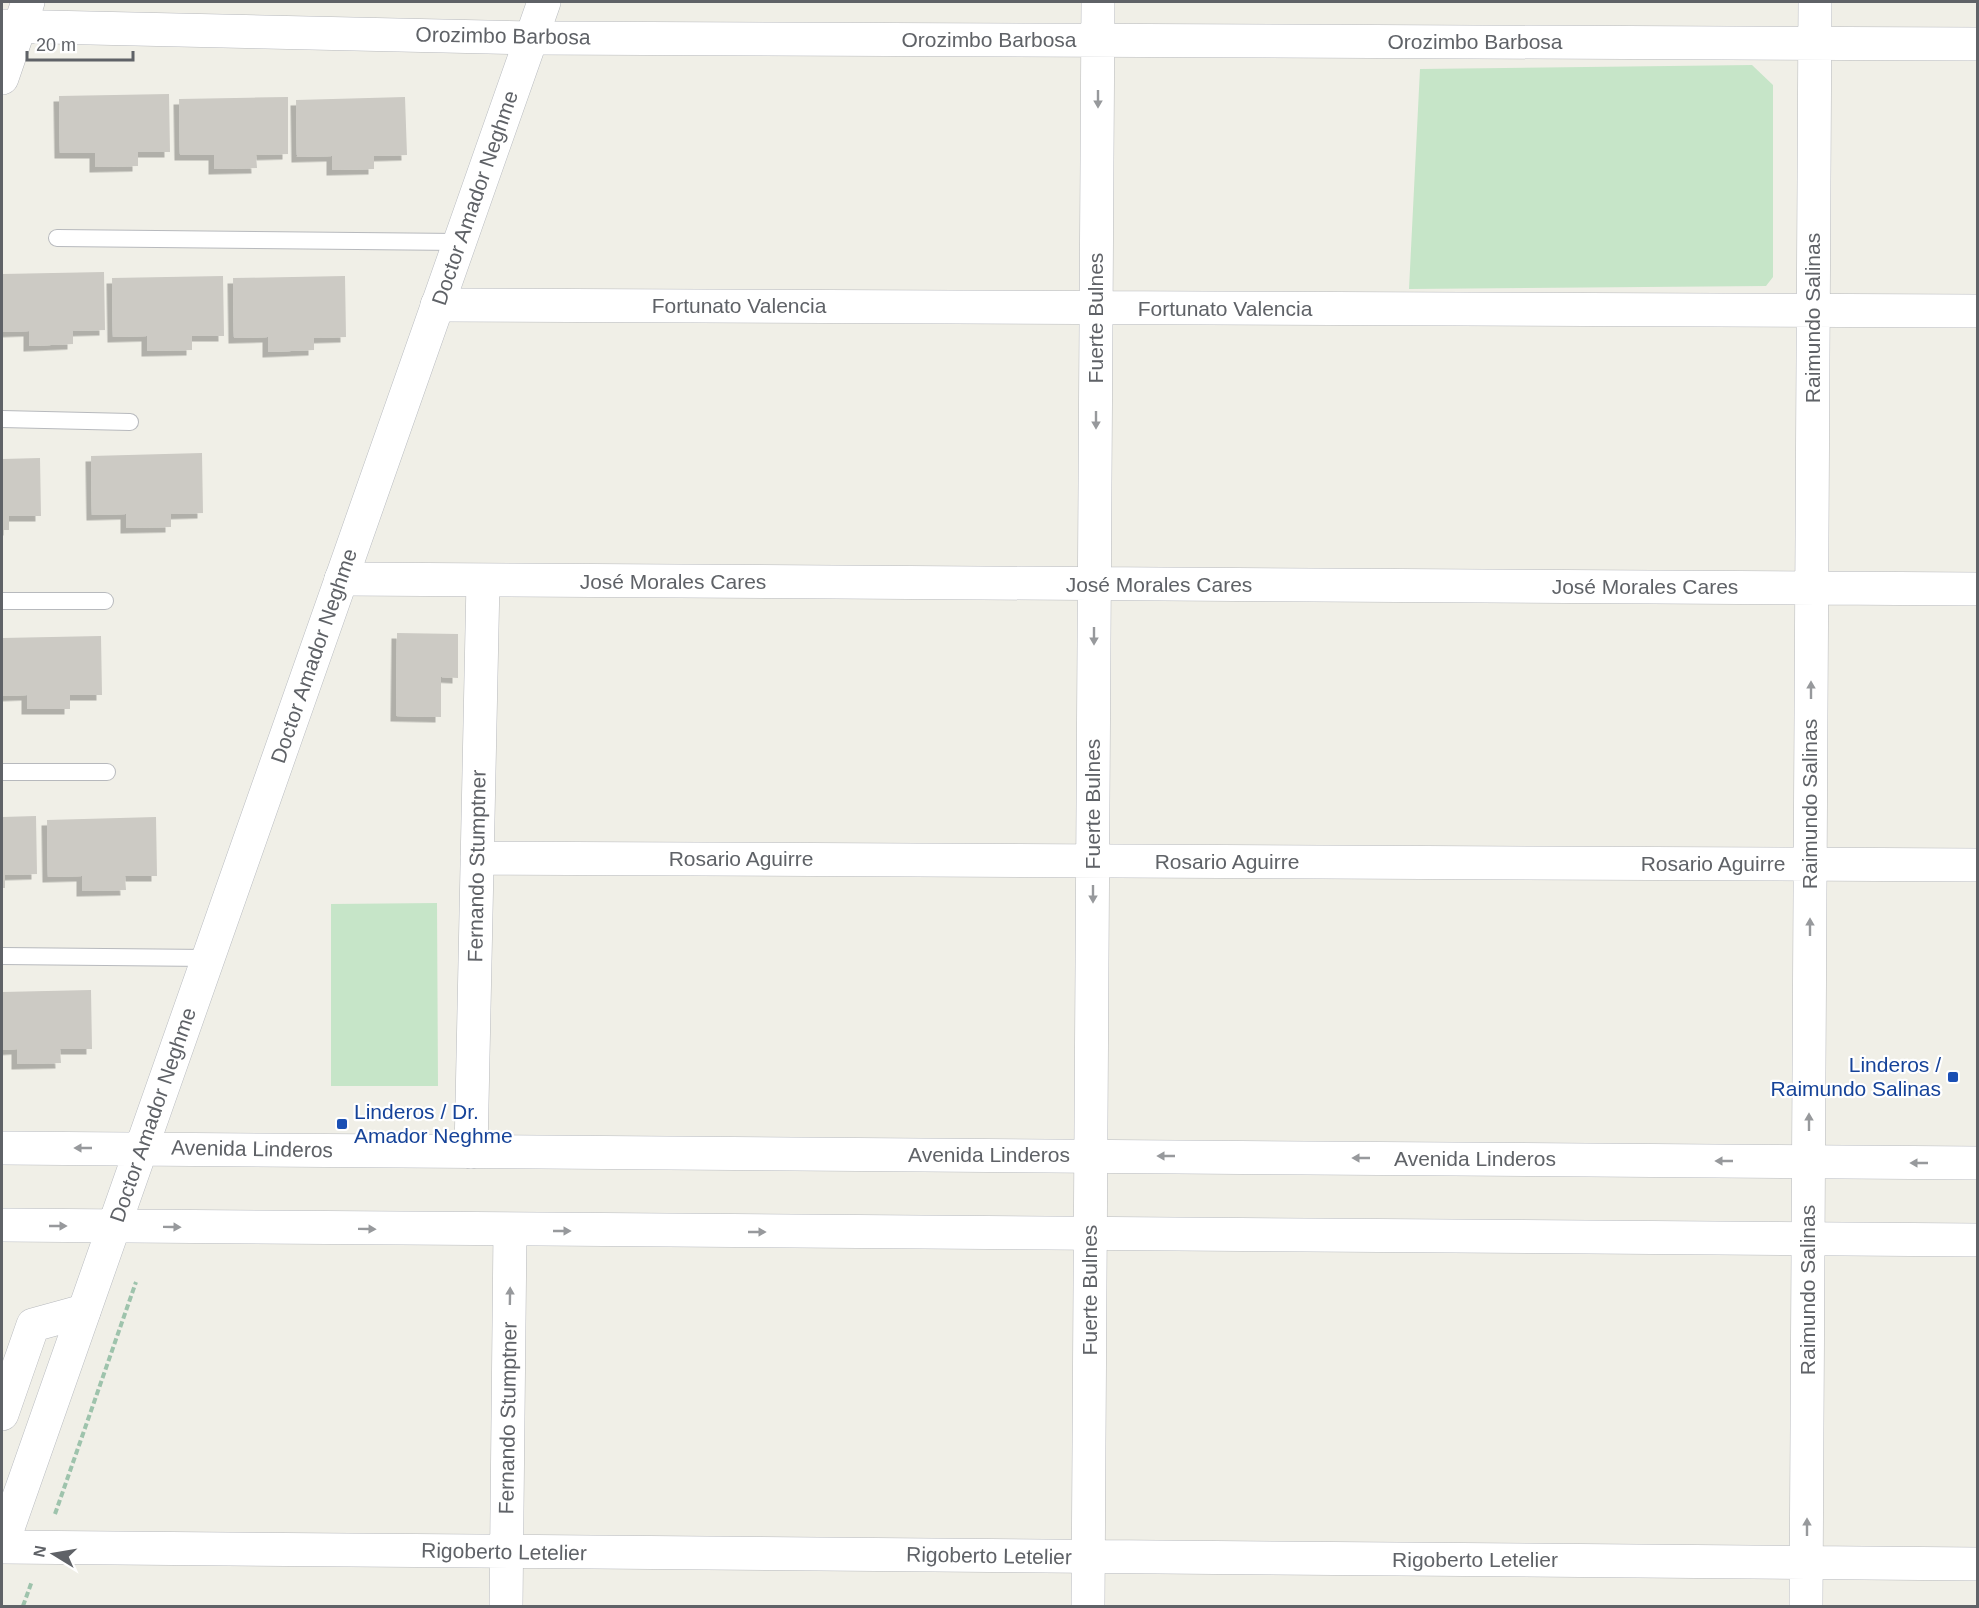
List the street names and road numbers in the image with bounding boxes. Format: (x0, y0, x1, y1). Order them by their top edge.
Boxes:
street label: Orozimbo Barbosa (415, 22, 591, 49)
street label: Orozimbo Barbosa (901, 28, 1077, 51)
street label: Orozimbo Barbosa (1387, 30, 1563, 53)
street label: Doctor Amador Neghme (427, 88, 522, 308)
street label: Raimundo Salinas (1801, 233, 1824, 403)
street label: Fuerte Bulnes (1084, 253, 1107, 383)
street label: Fortunato Valencia (652, 294, 827, 317)
street label: Fortunato Valencia (1138, 297, 1313, 320)
street label: Doctor Amador Neghme (266, 546, 361, 766)
street label: José Morales Cares (580, 570, 766, 593)
street label: José Morales Cares (1066, 573, 1252, 596)
street label: José Morales Cares (1552, 575, 1738, 598)
street label: Raimundo Salinas (1798, 719, 1821, 889)
street label: Fuerte Bulnes (1081, 739, 1104, 869)
street label: Fernando Stumptner (463, 769, 490, 962)
street label: Rosario Aguirre (669, 847, 813, 870)
street label: Rosario Aguirre (1155, 850, 1299, 873)
street label: Rosario Aguirre (1641, 852, 1785, 875)
street label: Doctor Amador Neghme (105, 1005, 200, 1225)
street label: Avenida Linderos (171, 1136, 333, 1161)
street label: Avenida Linderos (908, 1143, 1070, 1166)
street label: Avenida Linderos (1394, 1147, 1556, 1170)
street label: Raimundo Salinas (1796, 1205, 1819, 1375)
street label: Fuerte Bulnes (1078, 1225, 1101, 1355)
street label: Fernando Stumptner (494, 1321, 521, 1514)
street label: Rigoberto Letelier (421, 1539, 587, 1564)
street label: Rigoberto Letelier (906, 1543, 1072, 1568)
street label: Rigoberto Letelier (1392, 1548, 1558, 1571)

